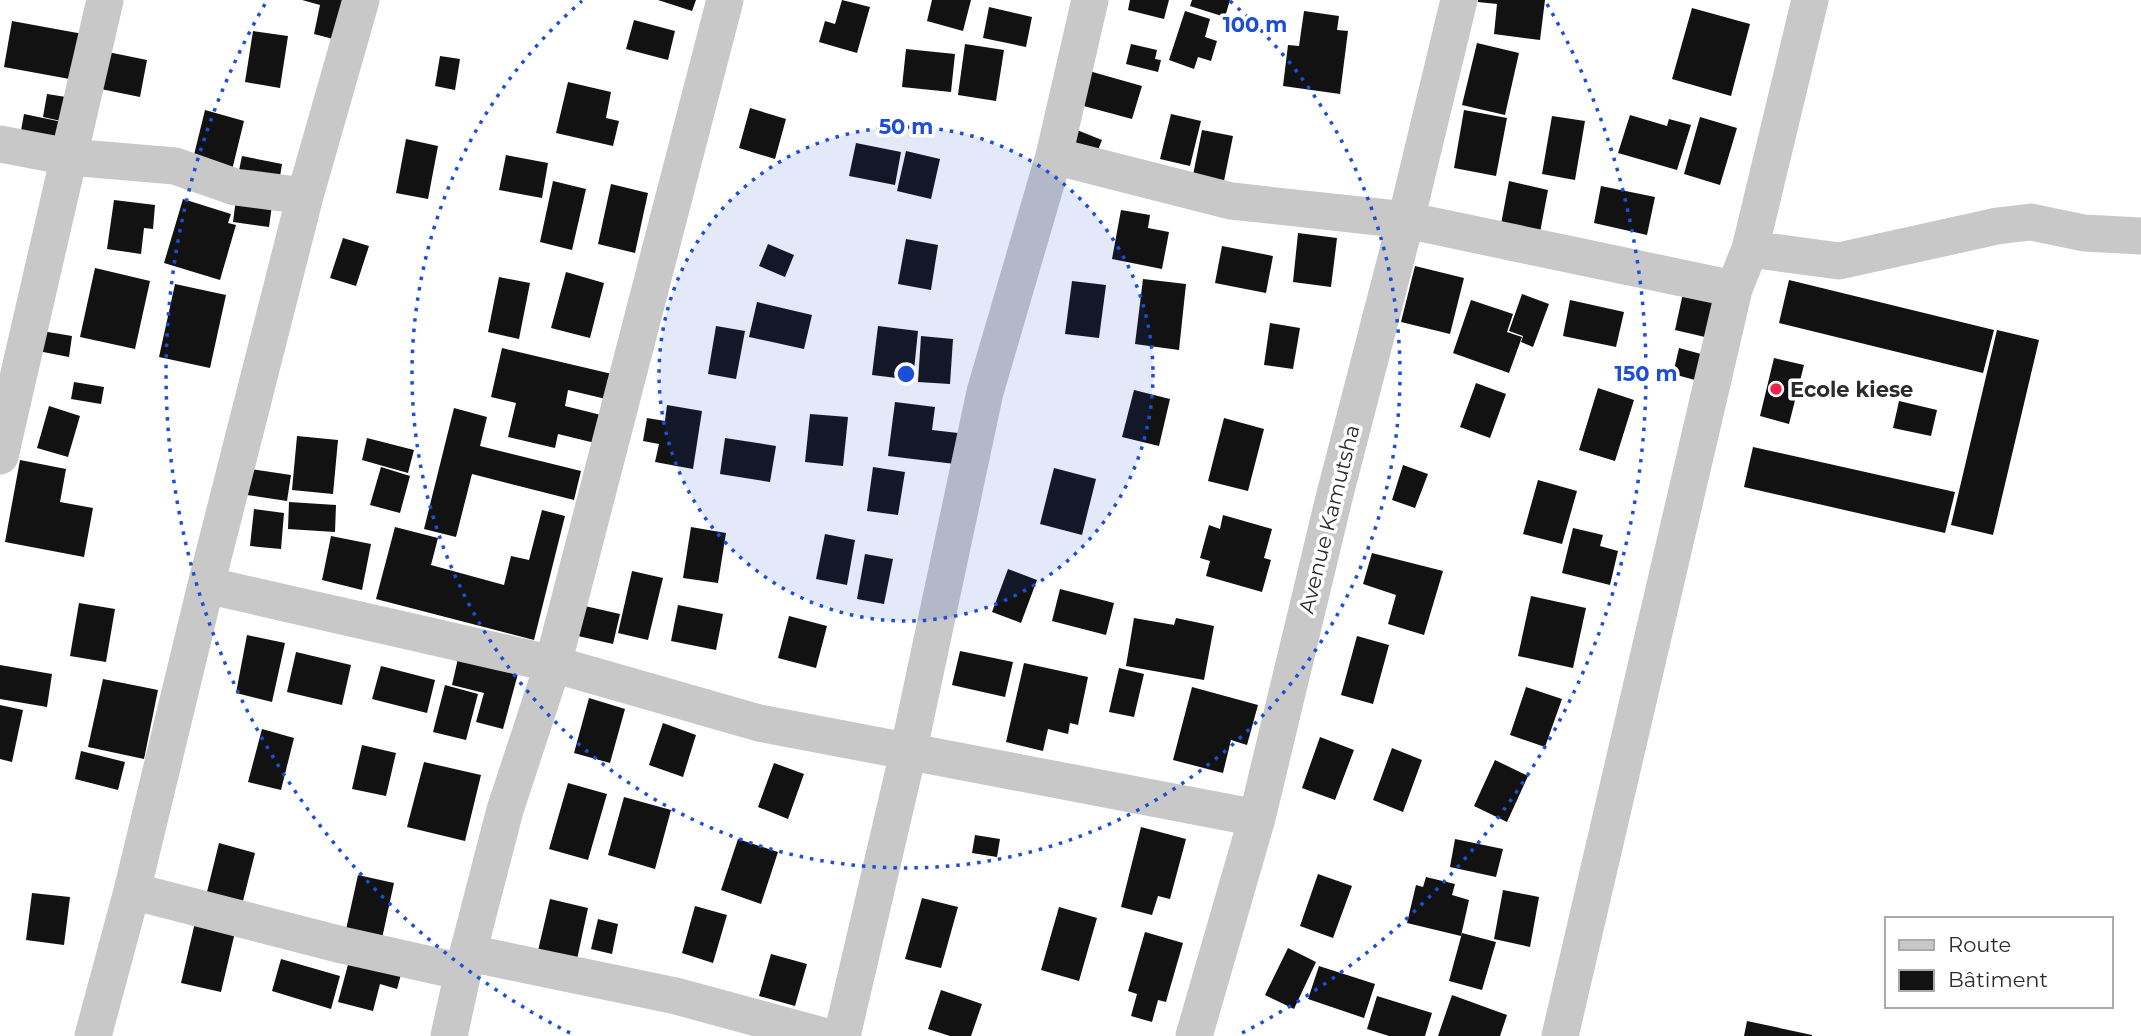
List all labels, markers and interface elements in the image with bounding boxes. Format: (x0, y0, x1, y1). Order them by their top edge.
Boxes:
text: 100 m (1223, 12, 1287, 37)
text: 50 m (879, 114, 933, 139)
text: 150 m (1615, 361, 1677, 386)
centre of rings (894, 362, 918, 386)
place label: Ecole kiese (1790, 377, 1913, 402)
marker: Ecole kiese (1768, 381, 1784, 397)
street label: Avenue Kamutsha (1293, 422, 1365, 616)
legend (1885, 917, 2113, 1008)
text: Route (1948, 932, 2011, 957)
text: Bâtiment (1948, 967, 2048, 992)

